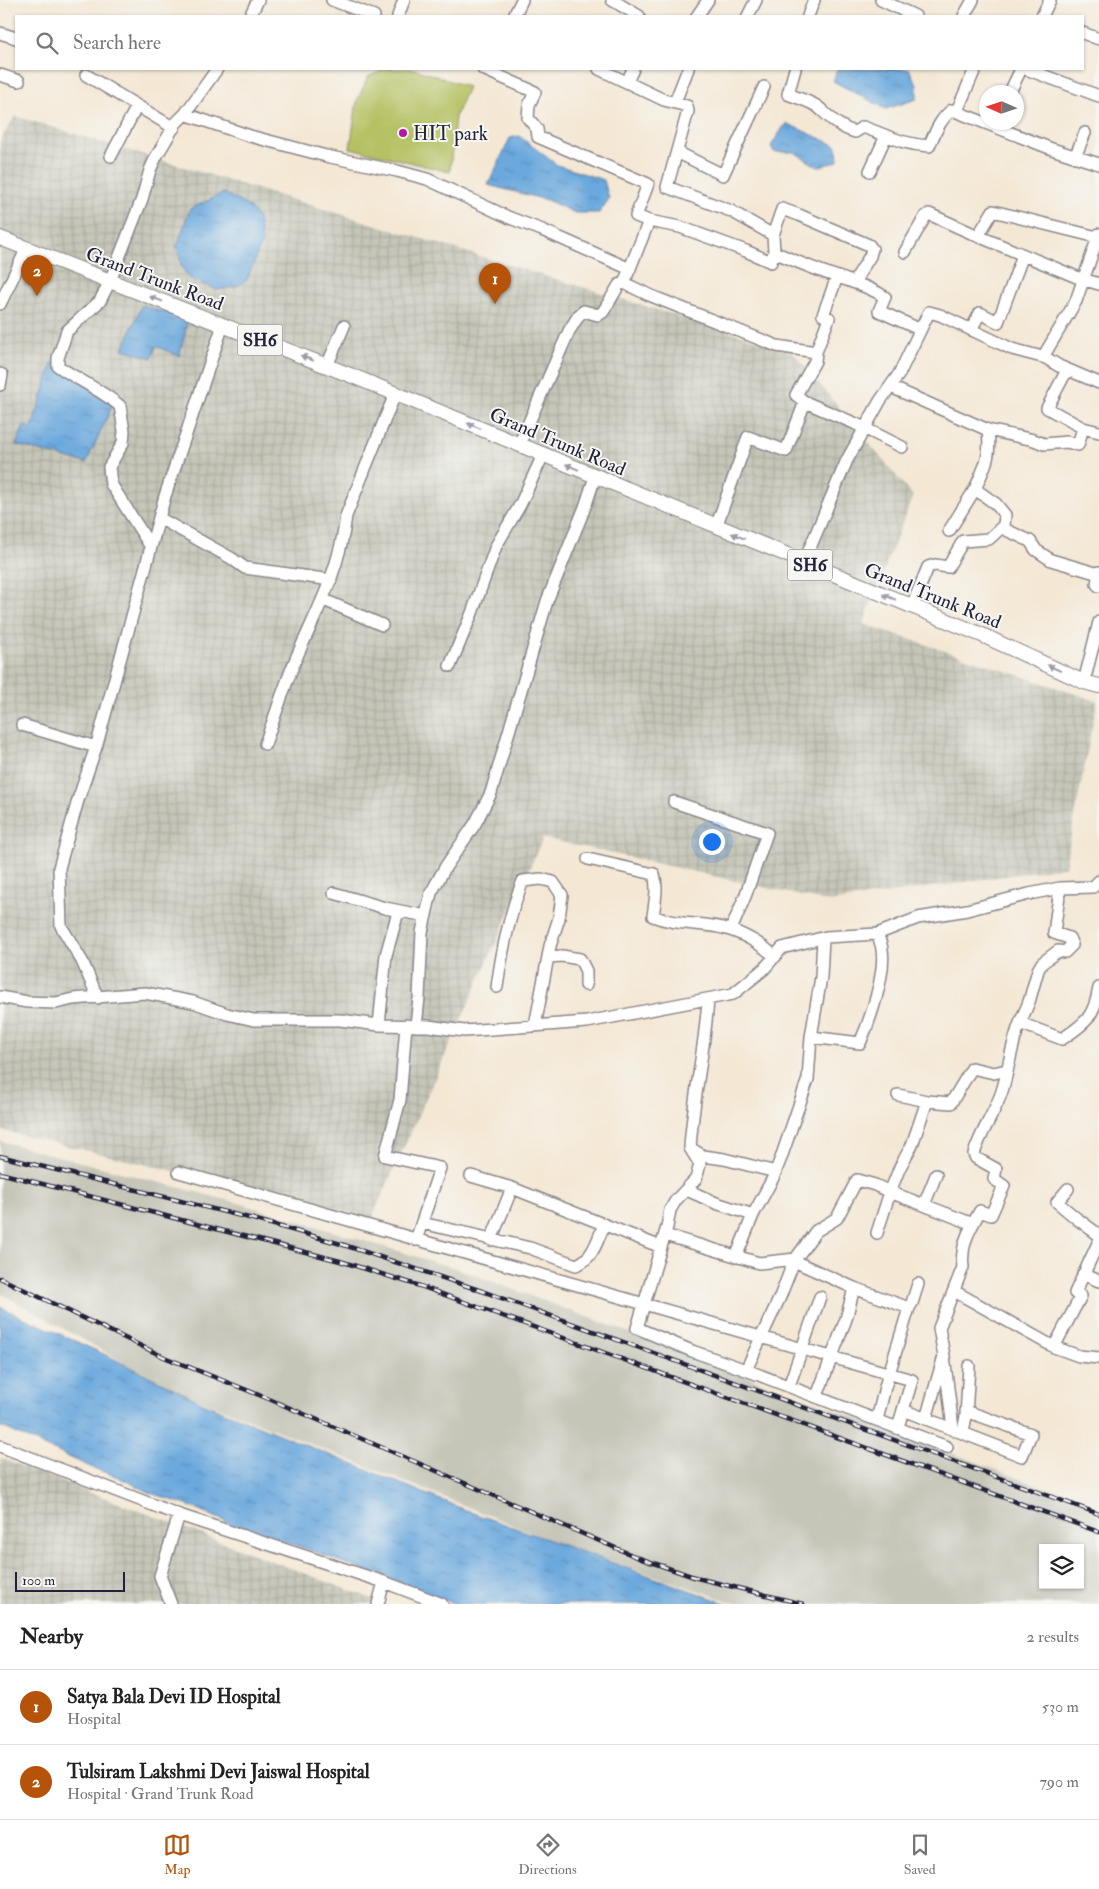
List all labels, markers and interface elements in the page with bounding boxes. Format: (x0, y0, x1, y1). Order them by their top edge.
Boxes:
search box (15, 15, 1084, 70)
icon: search (33, 29, 61, 57)
text: Search here (73, 31, 161, 55)
north arrow (979, 85, 1024, 130)
place label: HIT park (413, 122, 488, 147)
marker: HIT park (397, 127, 409, 139)
street label: Grand Trunk Road (82, 242, 227, 316)
pin: 2 (21, 255, 53, 296)
pin: 1 (479, 263, 511, 304)
one-way arrow (148, 295, 163, 303)
road number: SH6 (238, 324, 282, 356)
one-way arrow (300, 354, 314, 362)
street label: Grand Trunk Road (486, 402, 630, 482)
one-way arrow (467, 422, 481, 430)
one-way arrow (564, 463, 579, 471)
one-way arrow (731, 531, 745, 539)
road number: SH6 (788, 550, 832, 580)
street label: Grand Trunk Road (861, 558, 1005, 635)
one-way arrow (881, 593, 896, 601)
one-way arrow (1047, 664, 1061, 672)
your location (699, 829, 725, 855)
map controls (1039, 1544, 1084, 1589)
button: layers (1039, 1544, 1084, 1589)
scale bar (15, 1569, 125, 1592)
text: 100 m (22, 1572, 55, 1589)
text: Nearby (20, 1623, 83, 1650)
text: 2 results (1026, 1627, 1079, 1647)
text: Satya Bala Devi ID Hospital (67, 1685, 281, 1709)
text: 1 (33, 1697, 39, 1717)
text: 530 m (1042, 1697, 1079, 1717)
text: Hospital (67, 1709, 121, 1729)
text: Tulsiram Lakshmi Devi Jaiswal Hospital (67, 1760, 370, 1784)
text: 2 (32, 1772, 40, 1792)
text: 790 m (1039, 1772, 1079, 1792)
text: Hospital · Grand Trunk Road (67, 1784, 254, 1804)
tab: Map (163, 1831, 191, 1878)
tab: Directions (518, 1831, 577, 1878)
tab: Saved (904, 1831, 936, 1878)

